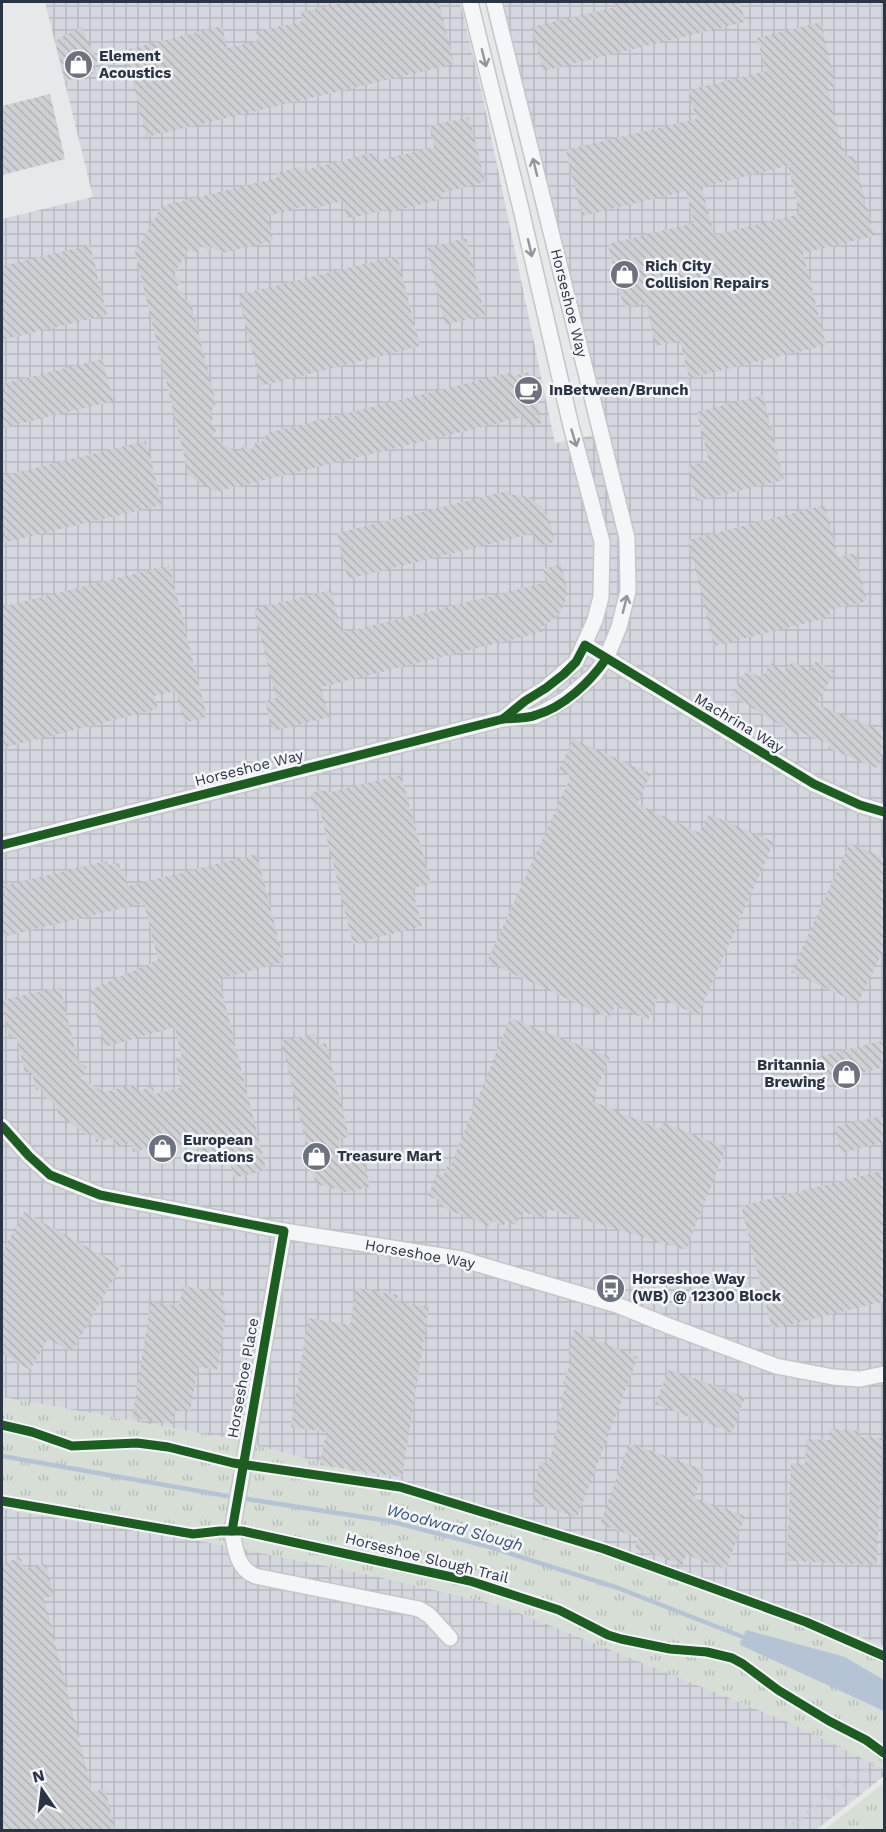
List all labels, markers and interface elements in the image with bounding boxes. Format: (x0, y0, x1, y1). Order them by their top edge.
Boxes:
place label: Element Acoustics (99, 47, 171, 82)
shop icon: Element Acoustics (62, 49, 94, 81)
one-way arrow (478, 49, 490, 68)
one-way arrow (529, 158, 541, 177)
one-way arrow (525, 238, 536, 257)
street label: Horseshoe Way (547, 247, 591, 360)
place label: Rich City Collision Repairs (645, 257, 769, 292)
shop icon: Rich City Collision Repairs (608, 259, 640, 291)
cafe icon: InBetween/Brunch (512, 374, 544, 406)
place label: InBetween/Brunch (549, 381, 689, 399)
one-way arrow (569, 428, 580, 447)
one-way arrow (619, 595, 631, 614)
street label: Machrina Way (691, 689, 787, 757)
street label: Horseshoe Way (193, 746, 306, 790)
place label: Britannia Brewing (757, 1056, 826, 1091)
shop icon: Britannia Brewing (830, 1058, 862, 1090)
place label: European Creations (183, 1131, 254, 1166)
shop icon: European Creations (146, 1133, 178, 1165)
shop icon: Treasure Mart (300, 1140, 332, 1172)
place label: Treasure Mart (337, 1147, 442, 1165)
street label: Horseshoe Way (364, 1235, 477, 1273)
place label: Horseshoe Way (WB) @ 12300 Block (632, 1270, 782, 1305)
bus stop icon: Horseshoe Way (WB) @ 12300 Block (595, 1272, 627, 1304)
street label: Horseshoe Place (224, 1317, 262, 1439)
water label: Woodward Slough (384, 1500, 525, 1555)
street label: Horseshoe Slough Trail (343, 1529, 511, 1587)
north arrow (12, 1760, 72, 1820)
text: N (30, 1765, 47, 1787)

